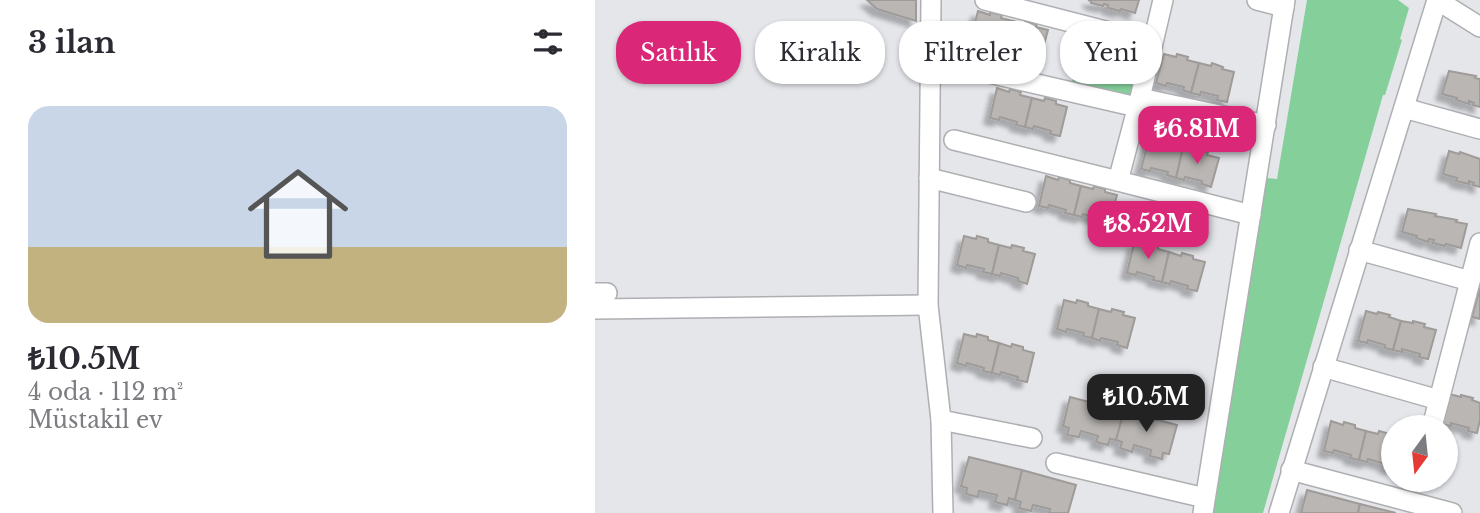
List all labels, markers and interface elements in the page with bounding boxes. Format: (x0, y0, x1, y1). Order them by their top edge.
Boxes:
chip: Satılık (616, 21, 741, 84)
chip: Kiralık (755, 21, 885, 84)
chip: Filtreler (899, 21, 1046, 84)
chip: Yeni (1060, 21, 1162, 84)
icon: filters (529, 23, 567, 61)
text: 3 ilan (28, 24, 116, 61)
pin: ₺6.81M (1140, 106, 1254, 166)
text: ₺6.81M (1154, 115, 1240, 143)
icon: home (235, 151, 361, 277)
pin: ₺8.52M (1091, 202, 1205, 261)
text: ₺8.52M (1104, 210, 1192, 238)
text: ₺10.5M (28, 340, 140, 377)
pin: ₺10.5M (1089, 374, 1203, 434)
text: 4 oda · 112 m² (28, 378, 183, 406)
text: ₺10.5M (1103, 383, 1189, 411)
text: Müstakil ev (28, 406, 163, 434)
north arrow (1381, 415, 1458, 492)
map controls (1381, 415, 1458, 492)

